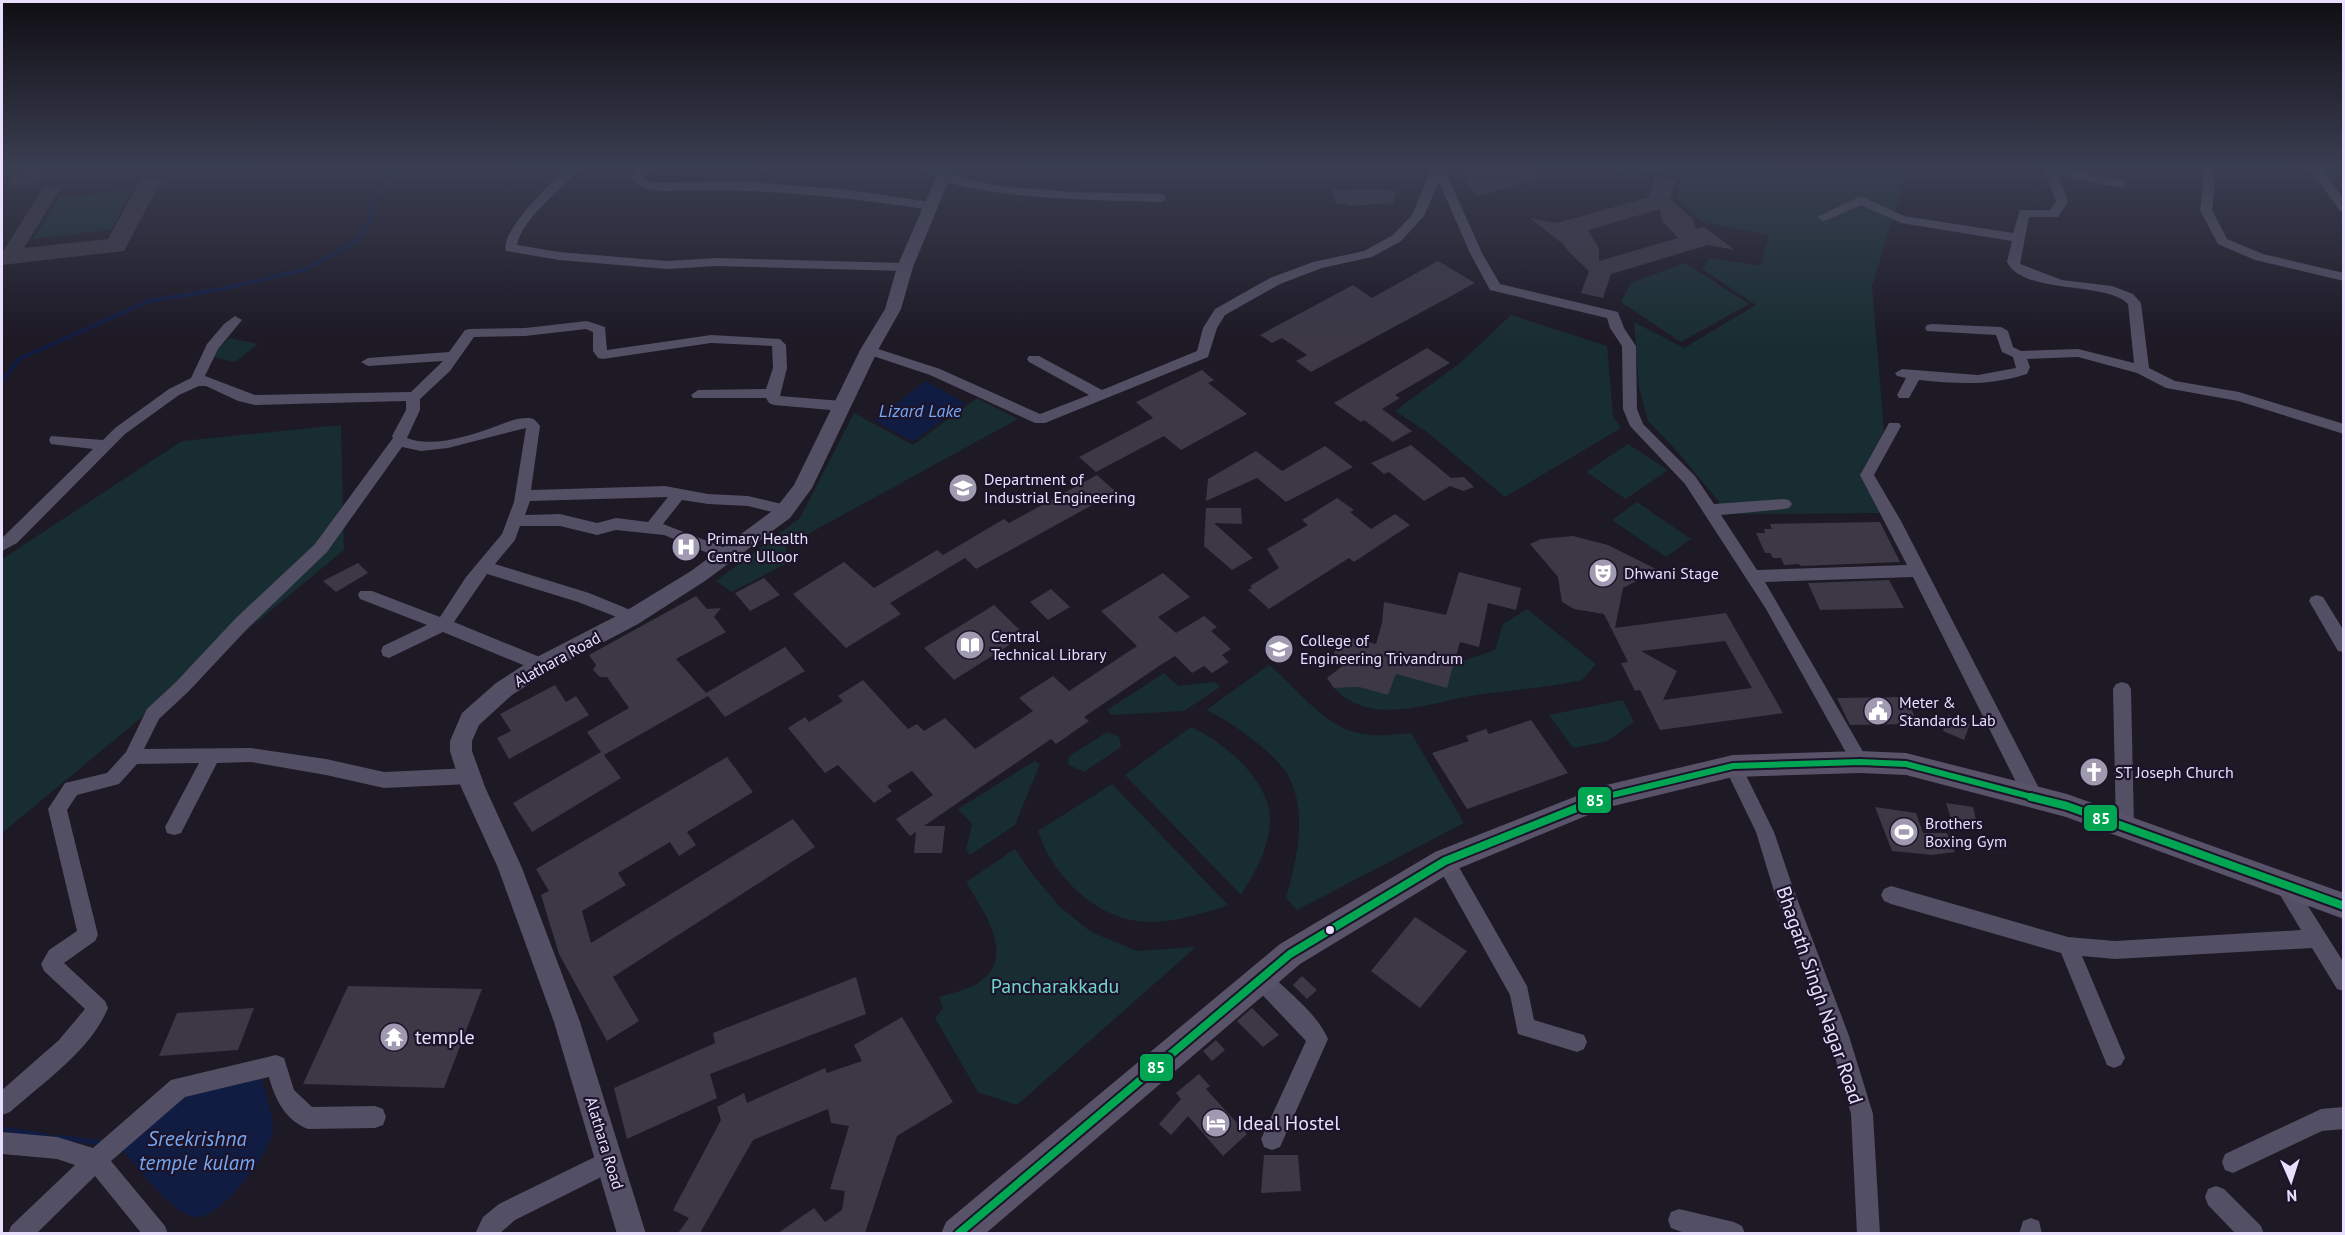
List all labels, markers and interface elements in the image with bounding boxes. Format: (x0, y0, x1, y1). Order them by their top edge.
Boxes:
water label: Lizard Lake (879, 399, 962, 422)
place label: Department of Industrial Engineering (984, 469, 1136, 507)
school or university icon: Department of Industrial Engineering (947, 472, 979, 504)
place label: Primary Health Centre Ulloor (707, 528, 808, 566)
hospital icon: Primary Health Centre Ulloor (670, 531, 702, 563)
theatre icon: Dhwani Stage (1587, 557, 1619, 589)
place label: Dhwani Stage (1624, 563, 1719, 583)
place label: Central Technical Library (991, 626, 1107, 664)
street label: Alathara Road (510, 627, 604, 691)
library icon: Central Technical Library (954, 629, 986, 661)
place label: College of Engineering Trivandrum (1300, 630, 1463, 668)
school or university icon: College of Engineering Trivandrum (1263, 633, 1295, 665)
place label: Meter & Standards Lab (1899, 692, 1996, 730)
public building icon: Meter & Standards Lab (1862, 695, 1894, 727)
church icon: ST Joseph Church (2078, 756, 2110, 788)
place label: ST Joseph Church (2115, 762, 2234, 782)
line badge: 85 (1577, 786, 1612, 814)
text: 85 (1586, 790, 1604, 810)
line badge: 85 (2083, 804, 2118, 832)
text: 85 (2092, 808, 2110, 828)
place label: Brothers Boxing Gym (1925, 813, 2007, 851)
sports icon: Brothers Boxing Gym (1888, 816, 1920, 848)
street label: Bhagath Singh Nagar Road (1770, 883, 1870, 1107)
unlabelled marker (1324, 924, 1336, 936)
park label: Pancharakkadu (991, 973, 1119, 999)
temple icon: temple (378, 1021, 410, 1053)
place label: temple (415, 1024, 475, 1050)
line badge: 85 (1139, 1053, 1174, 1082)
text: 85 (1147, 1057, 1165, 1077)
street label: Alathara Road (581, 1094, 629, 1192)
hotel icon: Ideal Hostel (1200, 1107, 1232, 1139)
place label: Ideal Hostel (1237, 1110, 1340, 1136)
water label: Sreekrishna temple kulam (139, 1125, 255, 1176)
north arrow (2261, 1151, 2321, 1211)
text: N (2286, 1186, 2298, 1206)

